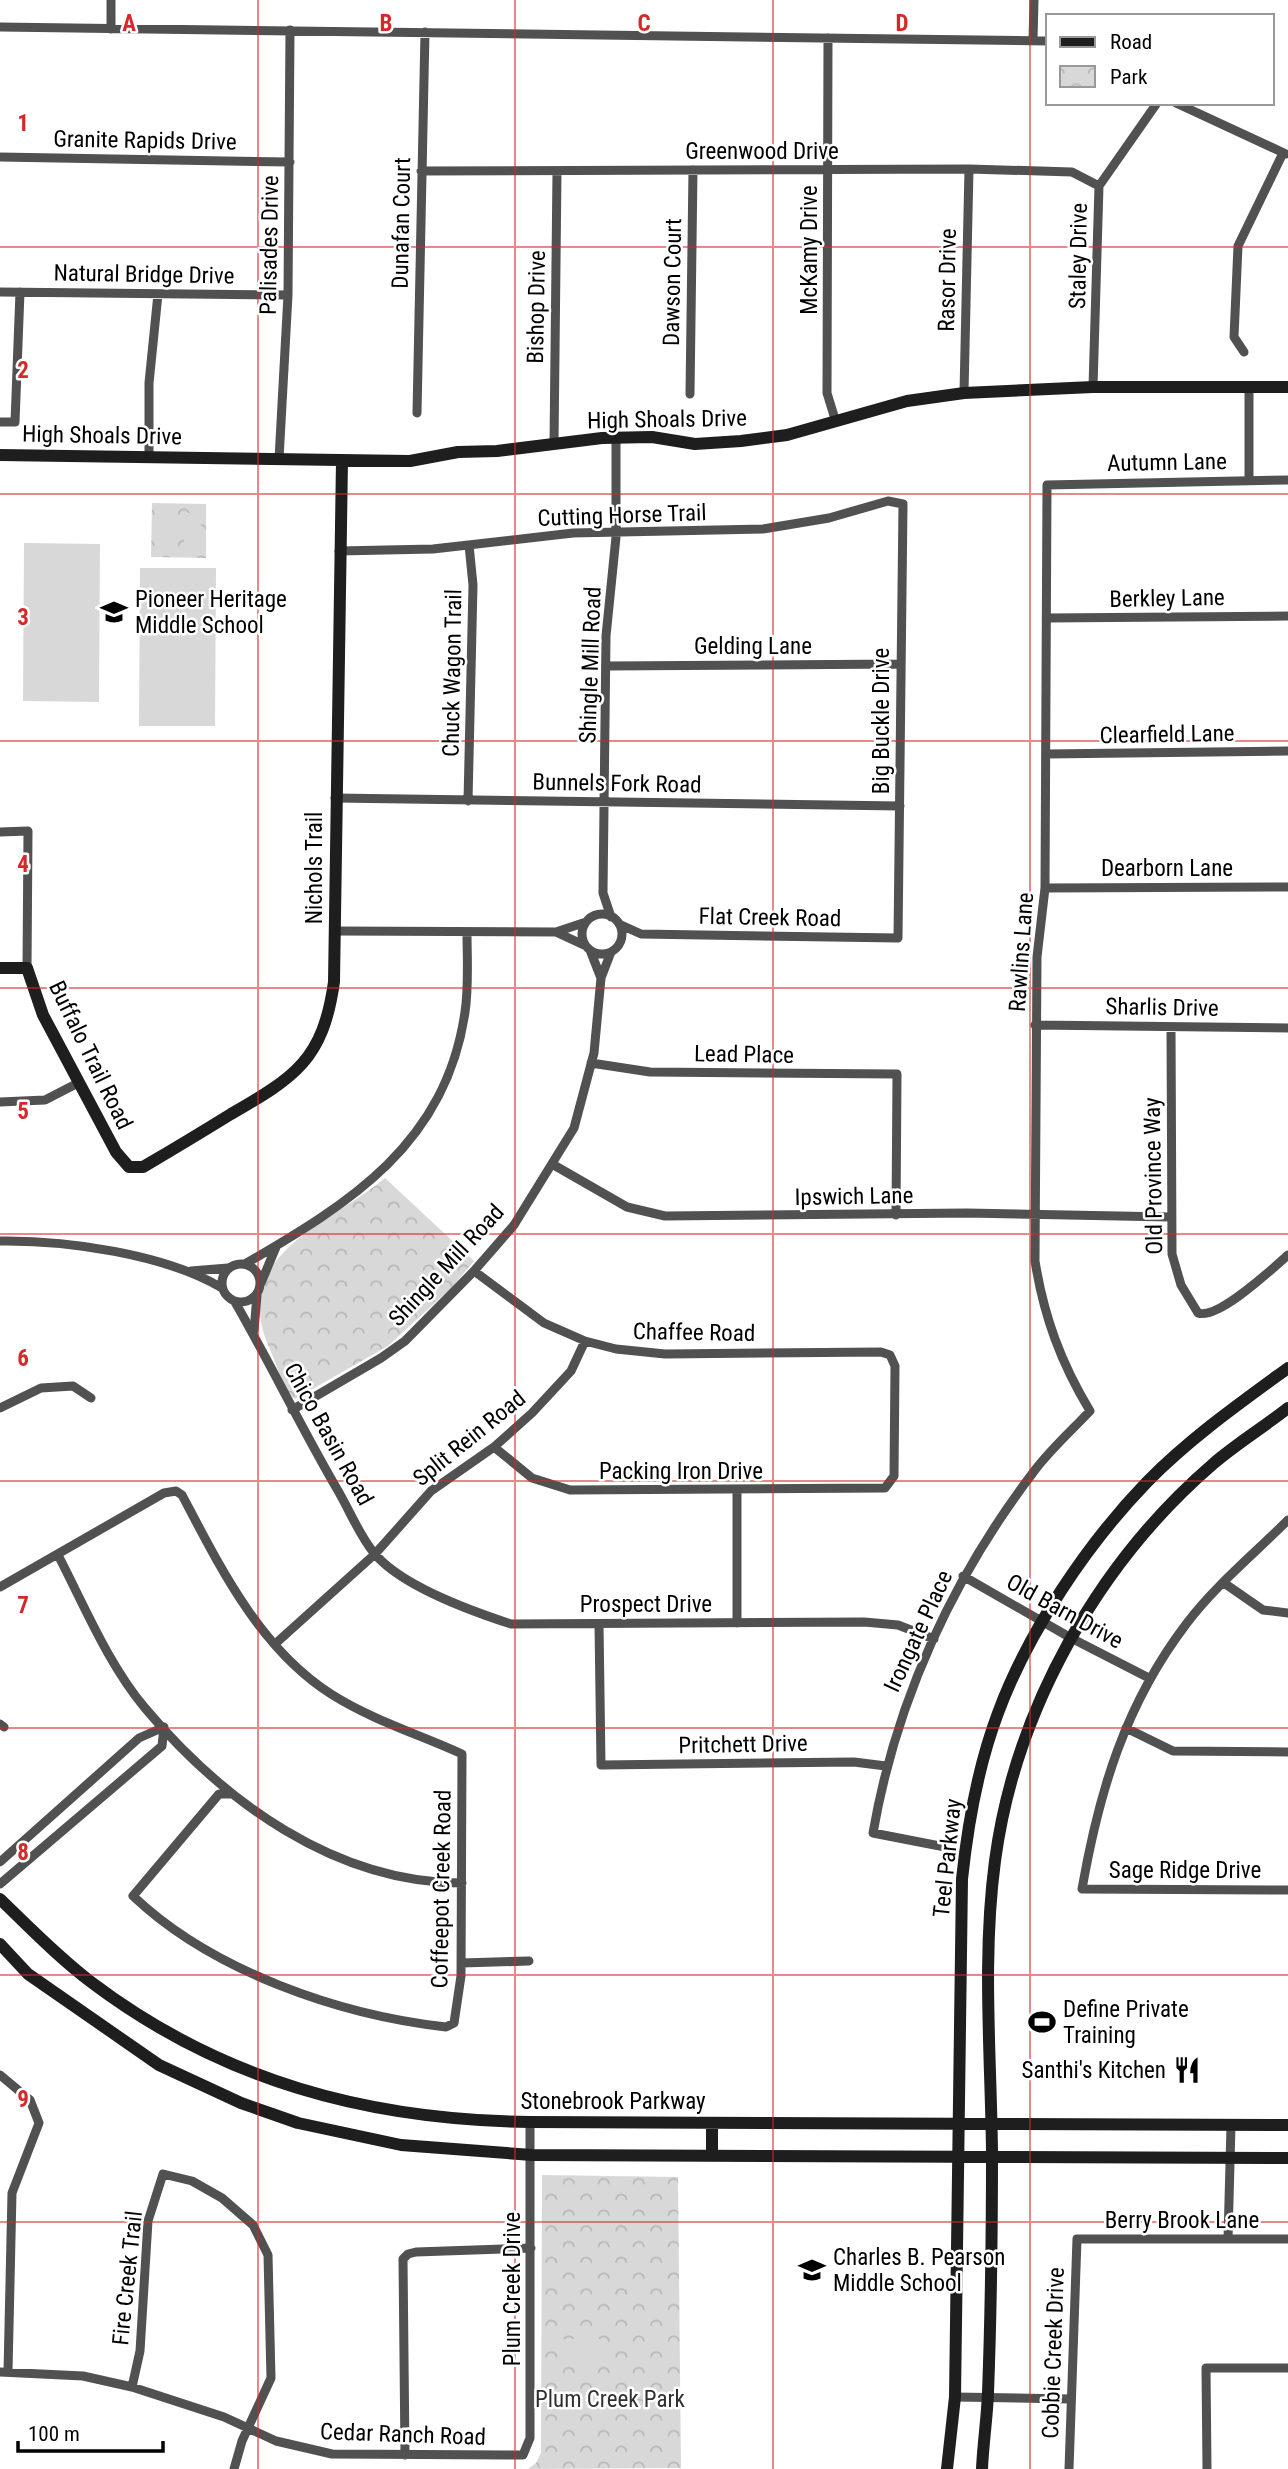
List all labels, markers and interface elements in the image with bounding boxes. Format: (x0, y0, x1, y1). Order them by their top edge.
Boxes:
text: A (122, 10, 136, 37)
text: B (380, 10, 392, 37)
text: C (637, 10, 651, 37)
text: D (896, 10, 909, 37)
legend (1046, 14, 1274, 105)
text: Road (1110, 30, 1152, 54)
text: Park (1110, 65, 1148, 89)
text: 1 (17, 110, 29, 137)
street label: Granite Rapids Drive (53, 125, 237, 156)
street label: Greenwood Drive (685, 138, 839, 165)
street label: Dunafan Court (387, 157, 416, 289)
street label: Palisades Drive (255, 175, 284, 315)
street label: McKamy Drive (796, 185, 823, 315)
street label: Staley Drive (1064, 203, 1093, 309)
street label: Dawson Court (658, 218, 687, 346)
street label: Rasor Drive (933, 228, 962, 332)
street label: Bishop Drive (522, 250, 551, 364)
street label: Natural Bridge Drive (53, 259, 235, 290)
text: 2 (17, 357, 29, 384)
street label: High Shoals Drive (587, 405, 747, 434)
street label: High Shoals Drive (22, 421, 182, 450)
street label: Autumn Lane (1107, 448, 1227, 477)
street label: Cutting Horse Trail (537, 499, 707, 532)
street label: Berkley Lane (1109, 584, 1225, 613)
place label: Pioneer Heritage Middle School (135, 586, 287, 639)
street label: Shingle Mill Road (574, 586, 607, 744)
street label: Chuck Wagon Trail (438, 589, 467, 757)
school or university icon: Pioneer Heritage Middle School (99, 597, 129, 627)
text: 3 (17, 604, 29, 631)
street label: Gelding Lane (694, 633, 812, 660)
street label: Big Buckle Drive (868, 648, 895, 794)
street label: Clearfield Lane (1099, 720, 1235, 749)
street label: Bunnels Fork Road (532, 769, 702, 798)
street label: Nichols Trail (301, 812, 328, 924)
text: 4 (17, 851, 29, 878)
street label: Dearborn Lane (1101, 855, 1233, 882)
street label: Rawlins Lane (1004, 891, 1039, 1013)
street label: Flat Creek Road (698, 903, 842, 932)
street label: Buffalo Trail Road (43, 977, 138, 1134)
street label: Sharlis Drive (1105, 993, 1219, 1022)
street label: Lead Place (694, 1040, 794, 1069)
street label: Old Province Way (1139, 1097, 1168, 1255)
text: 5 (17, 1098, 29, 1125)
street label: Ipswich Lane (794, 1182, 914, 1211)
street label: Shingle Mill Road (383, 1199, 510, 1332)
street label: Chaffee Road (633, 1318, 755, 1347)
text: 6 (17, 1345, 29, 1372)
street label: Chico Basin Road (278, 1358, 379, 1510)
street label: Split Rein Road (408, 1385, 531, 1492)
street label: Packing Iron Drive (599, 1458, 763, 1485)
street label: Irongate Place (879, 1566, 958, 1696)
street label: Old Barn Drive (1002, 1568, 1128, 1654)
street label: Prospect Drive (580, 1591, 712, 1618)
text: 7 (17, 1592, 29, 1619)
street label: Pritchett Drive (678, 1730, 808, 1759)
street label: Coffeepot Creek Road (426, 1789, 457, 1989)
street label: Teel Parkway (928, 1797, 967, 1919)
text: 8 (17, 1839, 29, 1866)
street label: Sage Ridge Drive (1109, 1857, 1261, 1884)
place label: Define Private Training (1063, 1996, 1189, 2049)
sports icon: Define Private Training (1027, 2007, 1057, 2037)
restaurant icon: Santhi's Kitchen (1172, 2055, 1202, 2085)
place label: Santhi's Kitchen (1022, 2057, 1166, 2084)
text: 9 (17, 2086, 29, 2113)
street label: Stonebrook Parkway (520, 2088, 706, 2115)
street label: Berry Brook Lane (1105, 2207, 1259, 2234)
street label: Fire Creek Trail (107, 2209, 148, 2347)
street label: Plum Creek Drive (499, 2212, 526, 2366)
place label: Charles B. Pearson Middle School (833, 2244, 1005, 2297)
school or university icon: Charles B. Pearson Middle School (797, 2255, 827, 2285)
street label: Cobbie Creek Drive (1037, 2267, 1070, 2439)
park label: Plum Creek Park (535, 2386, 686, 2413)
scale bar (18, 2410, 163, 2454)
street label: Cedar Ranch Road (320, 2418, 486, 2451)
text: 100 m (28, 2422, 80, 2446)

